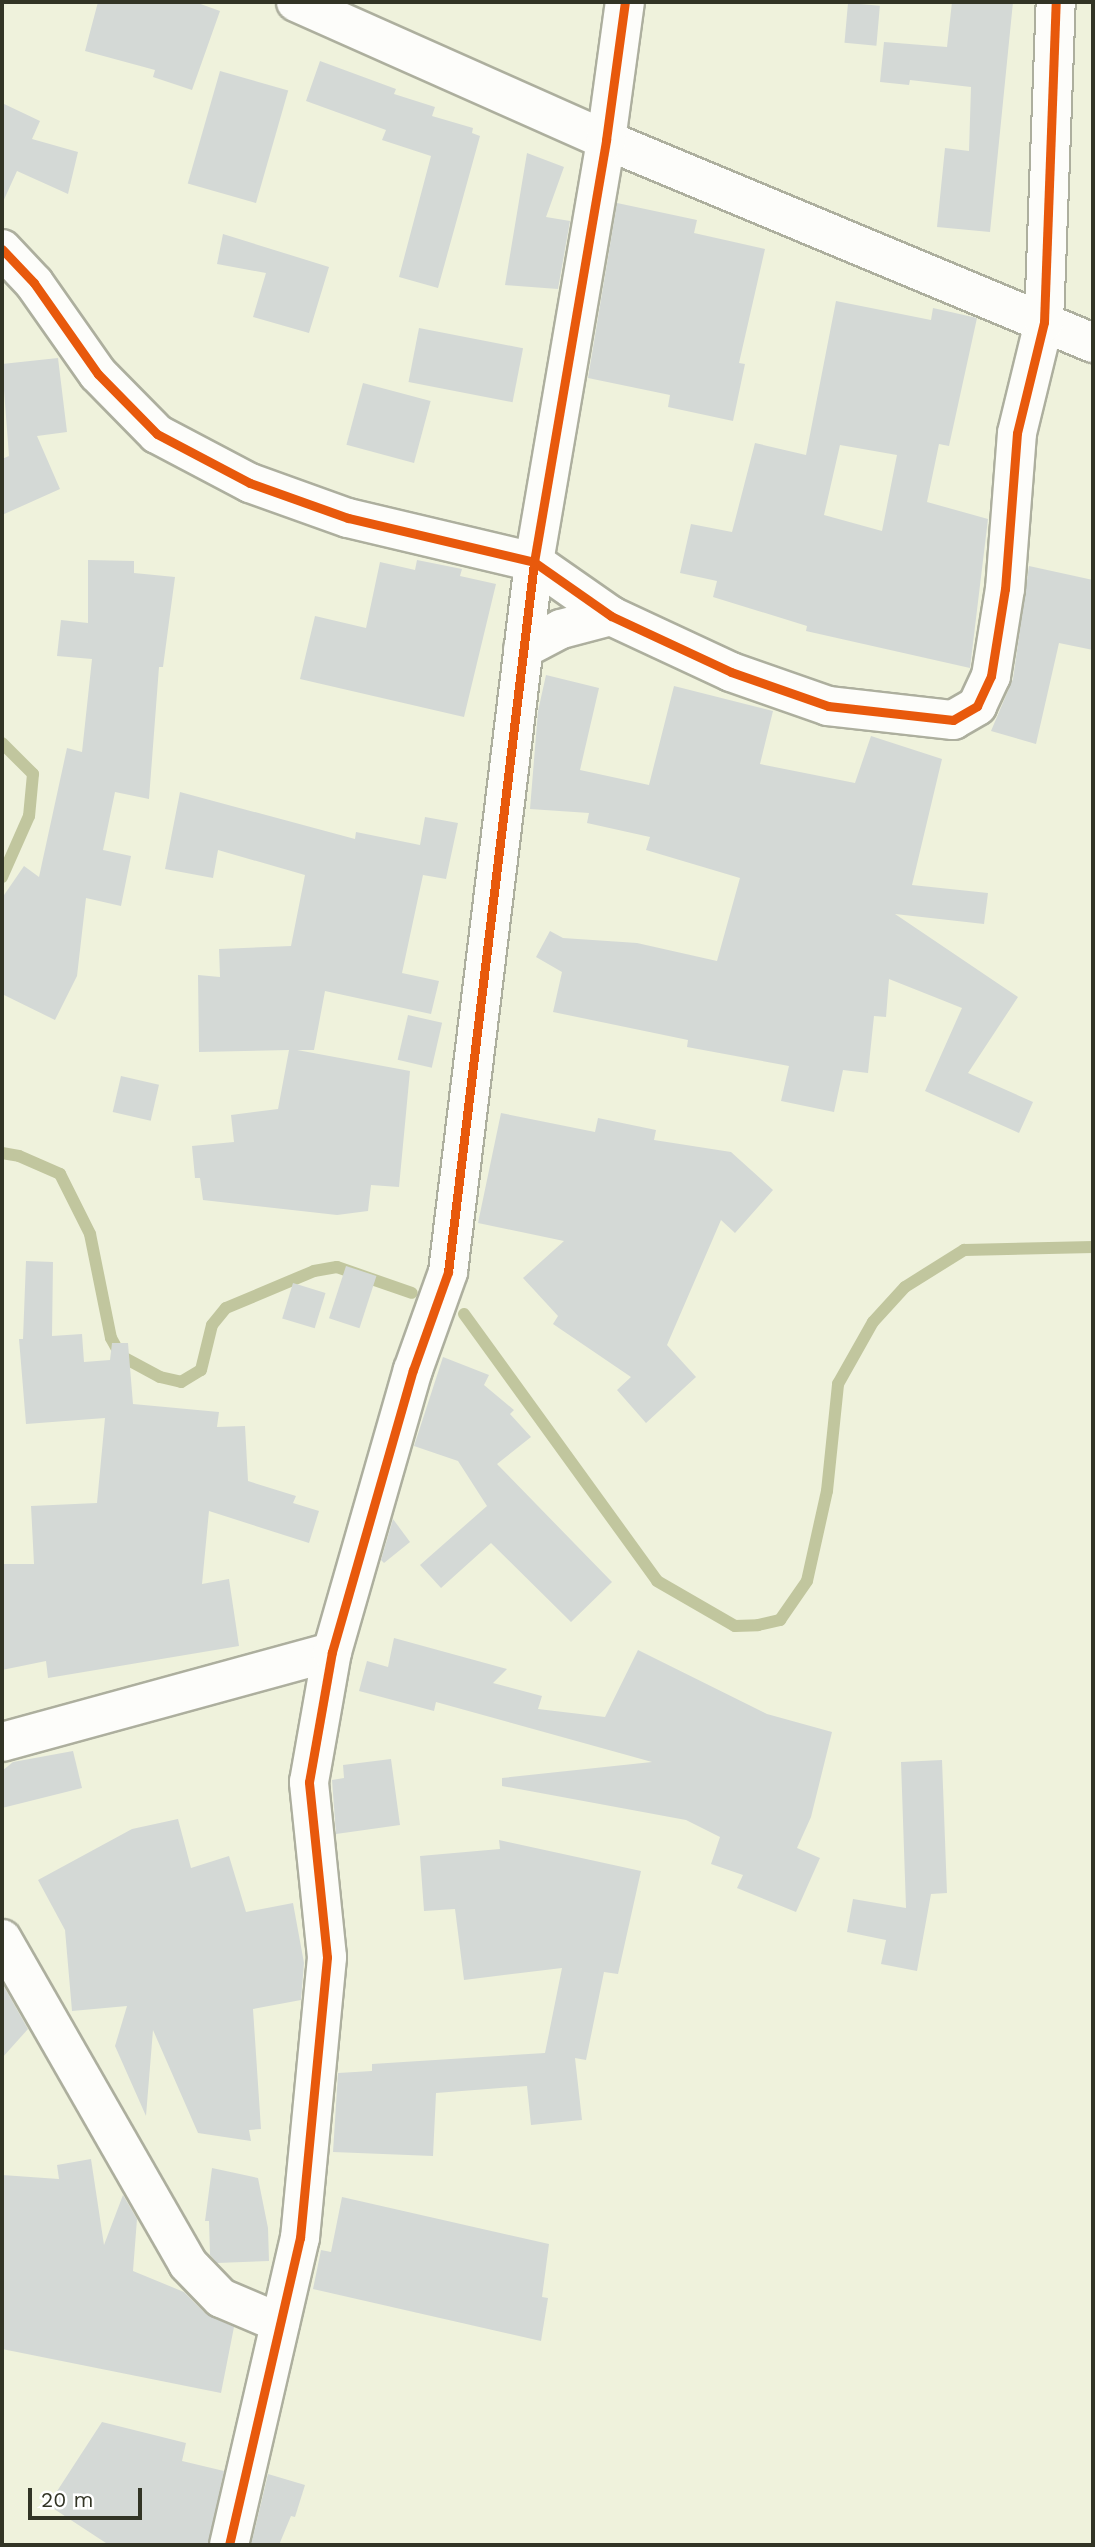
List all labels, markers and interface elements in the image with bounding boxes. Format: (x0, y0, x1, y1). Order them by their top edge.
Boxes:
scale bar (32, 2474, 145, 2518)
text: 20 m (41, 2487, 93, 2512)

